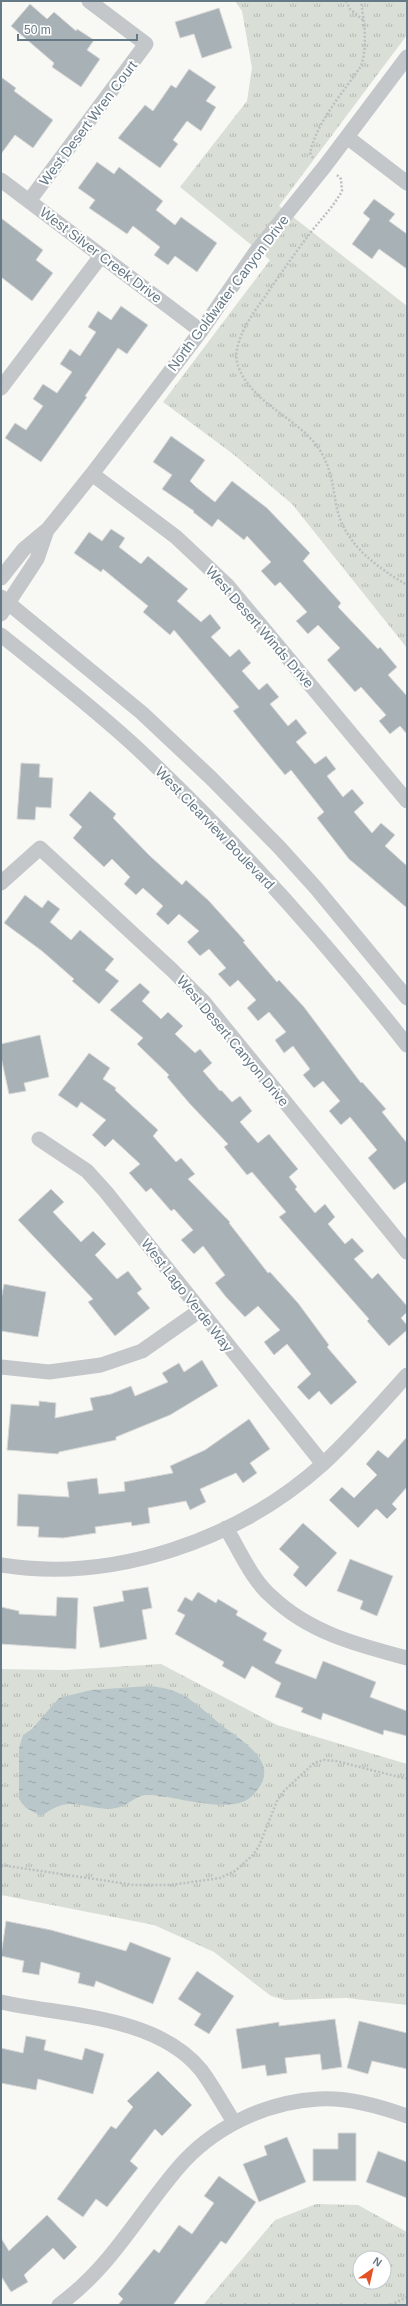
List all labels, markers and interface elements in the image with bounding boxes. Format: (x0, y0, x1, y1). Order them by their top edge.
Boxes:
scale bar (18, 16, 137, 42)
text: 50 m (24, 23, 51, 37)
street label: West Desert Wren Court (36, 57, 140, 189)
street label: West Silver Creek Drive (37, 204, 165, 306)
street label: North Goldwater Canyon Drive (164, 212, 292, 374)
street label: West Desert Winds Drive (203, 563, 317, 691)
street label: West Clearview Boulevard (152, 763, 278, 893)
street label: West Desert Canyon Drive (174, 972, 292, 1110)
street label: West Lago Verde Way (138, 1235, 236, 1355)
north arrow (352, 2250, 392, 2290)
text: N (371, 2255, 384, 2269)

